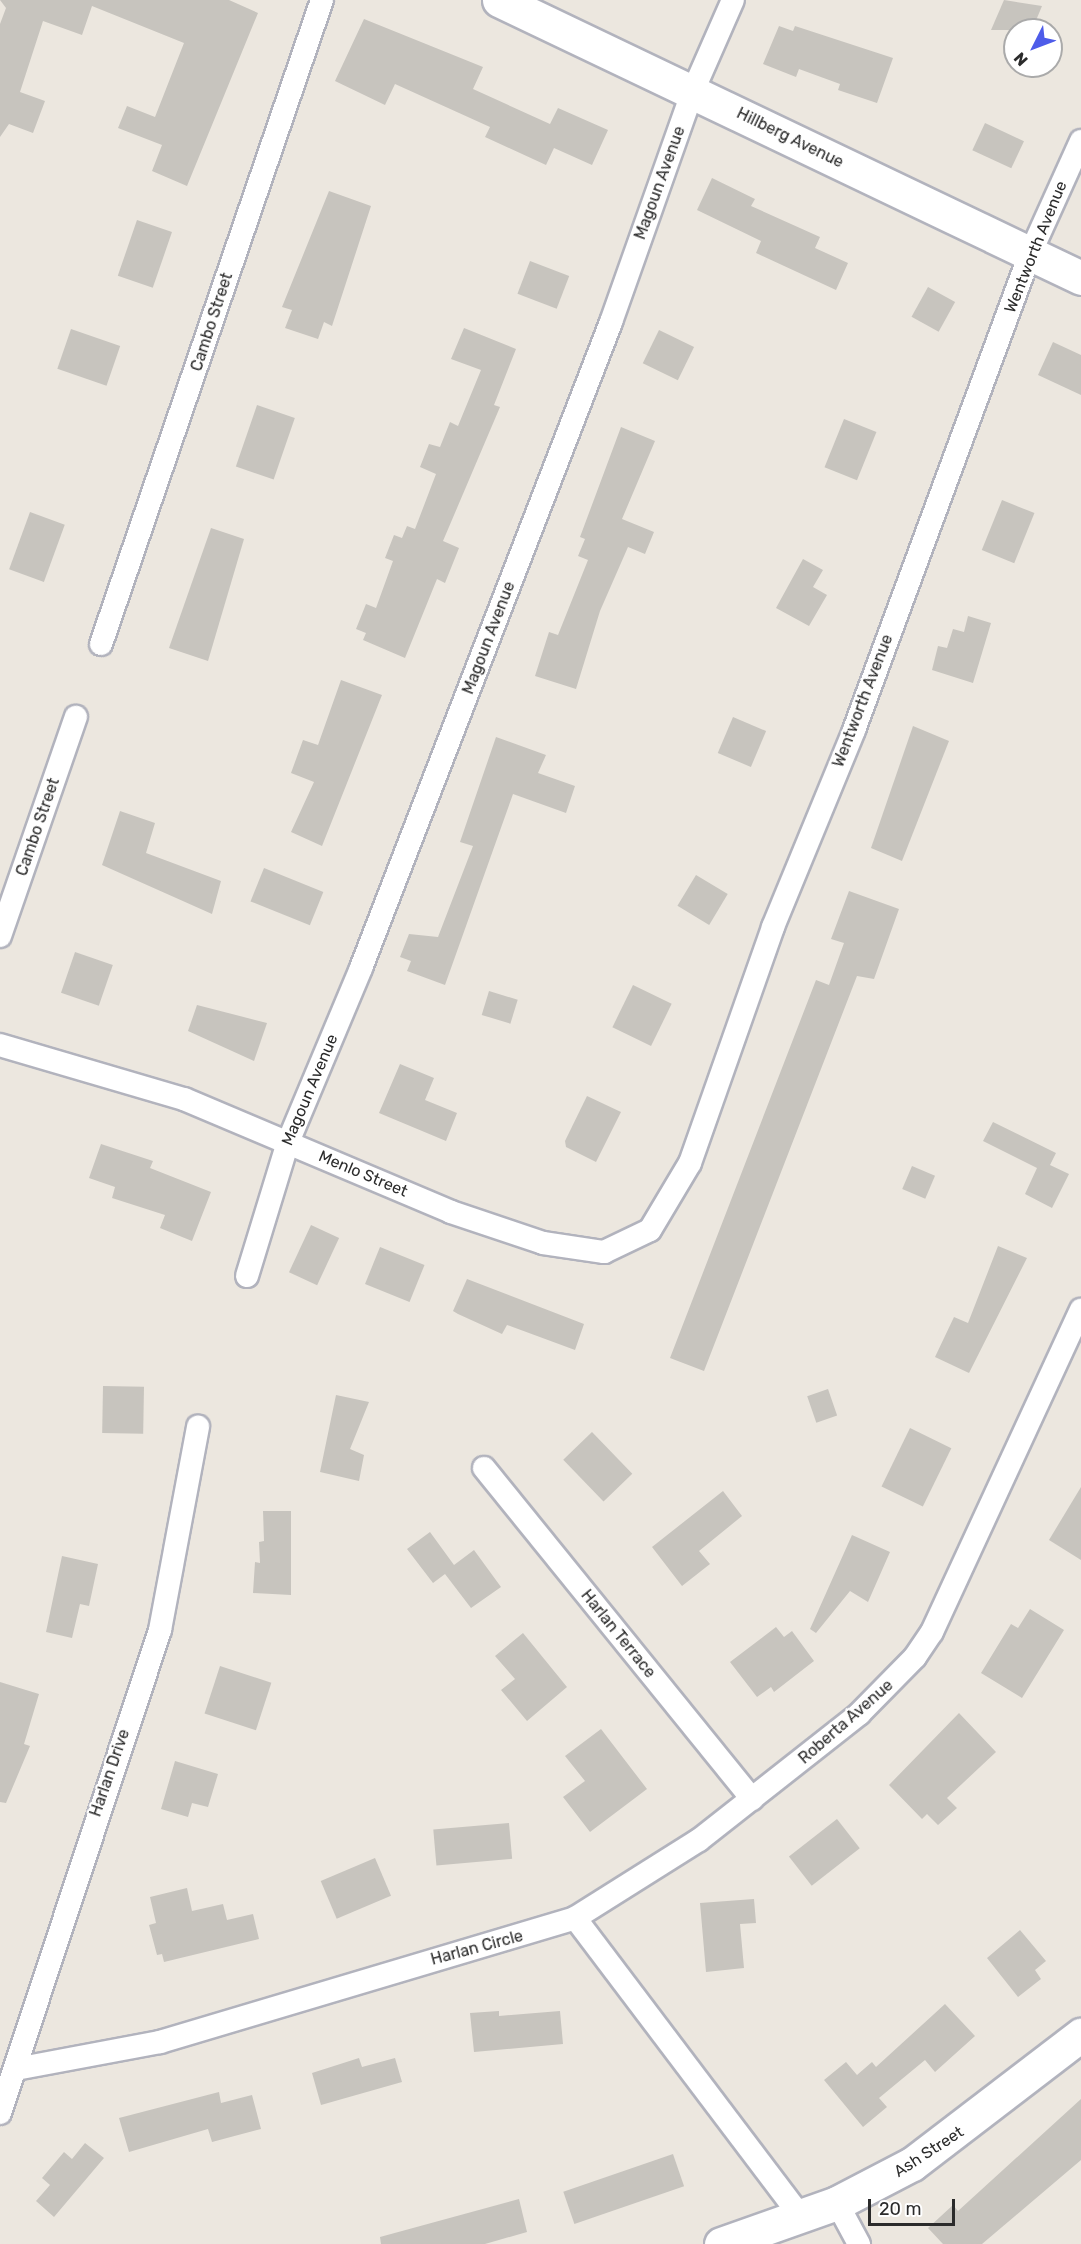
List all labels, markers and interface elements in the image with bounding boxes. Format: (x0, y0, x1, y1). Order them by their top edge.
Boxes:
north arrow (1003, 18, 1063, 78)
text: N (1010, 48, 1032, 70)
street label: Hillberg Avenue (733, 104, 847, 172)
street label: Magoun Avenue (631, 124, 689, 242)
street label: Wentworth Avenue (1001, 178, 1071, 316)
street label: Cambo Street (187, 270, 237, 374)
street label: Magoun Avenue (459, 579, 519, 697)
street label: Wentworth Avenue (829, 632, 897, 770)
street label: Cambo Street (12, 775, 64, 879)
street label: Magoun Avenue (278, 1031, 342, 1149)
street label: Menlo Street (316, 1147, 410, 1201)
street label: Harlan Terrace (577, 1586, 659, 1682)
street label: Roberta Avenue (795, 1676, 897, 1768)
street label: Harlan Drive (86, 1727, 134, 1819)
street label: Harlan Circle (429, 1926, 525, 1970)
street label: Ash Street (891, 2122, 967, 2182)
scale bar (871, 2187, 958, 2225)
text: 20 m (879, 2198, 921, 2220)

